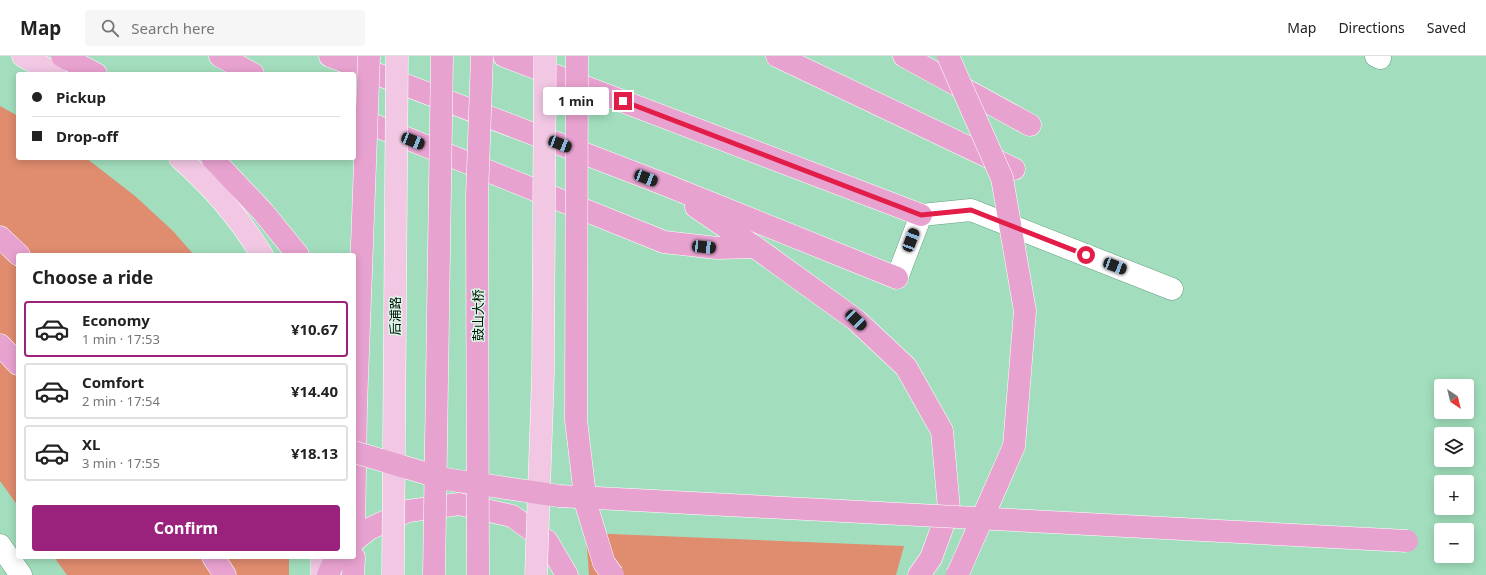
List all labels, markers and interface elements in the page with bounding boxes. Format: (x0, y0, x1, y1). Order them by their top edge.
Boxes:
search box (85, 10, 365, 46)
text: Map (20, 15, 61, 41)
icon: search (99, 17, 121, 39)
text: Search here (131, 18, 215, 38)
text: Map (1287, 18, 1316, 37)
text: Directions (1338, 18, 1405, 37)
text: Saved (1427, 18, 1466, 37)
text: Pickup (56, 87, 106, 107)
callout: 1 min (543, 87, 609, 115)
text: 1 min (558, 92, 594, 110)
route end (614, 92, 632, 110)
text: Drop-off (56, 126, 118, 146)
car (400, 131, 426, 151)
car (547, 134, 573, 154)
car (633, 168, 659, 188)
car (901, 227, 921, 253)
car (691, 240, 717, 254)
route start (1077, 246, 1095, 264)
car (1102, 256, 1128, 276)
text: Choose a ride (32, 265, 153, 289)
street label: 鼓山大桥 (469, 289, 487, 341)
street label: 后浦路 (386, 296, 404, 336)
car (843, 307, 869, 333)
text: Economy (82, 310, 150, 330)
icon: car (34, 311, 70, 347)
text: ¥10.67 (291, 319, 338, 339)
text: 1 min · 17:53 (82, 330, 160, 348)
text: Comfort (82, 372, 144, 392)
icon: car (34, 373, 70, 409)
north arrow (1434, 379, 1474, 419)
map controls (1434, 379, 1474, 563)
text: ¥14.40 (291, 381, 338, 401)
text: 2 min · 17:54 (82, 392, 160, 410)
button: layers (1434, 427, 1474, 467)
text: XL (82, 434, 100, 454)
icon: car (34, 435, 70, 471)
text: ¥18.13 (291, 443, 338, 463)
text: 3 min · 17:55 (82, 454, 160, 472)
button: + (1434, 475, 1474, 515)
button: Confirm (32, 505, 340, 551)
button: − (1434, 523, 1474, 563)

